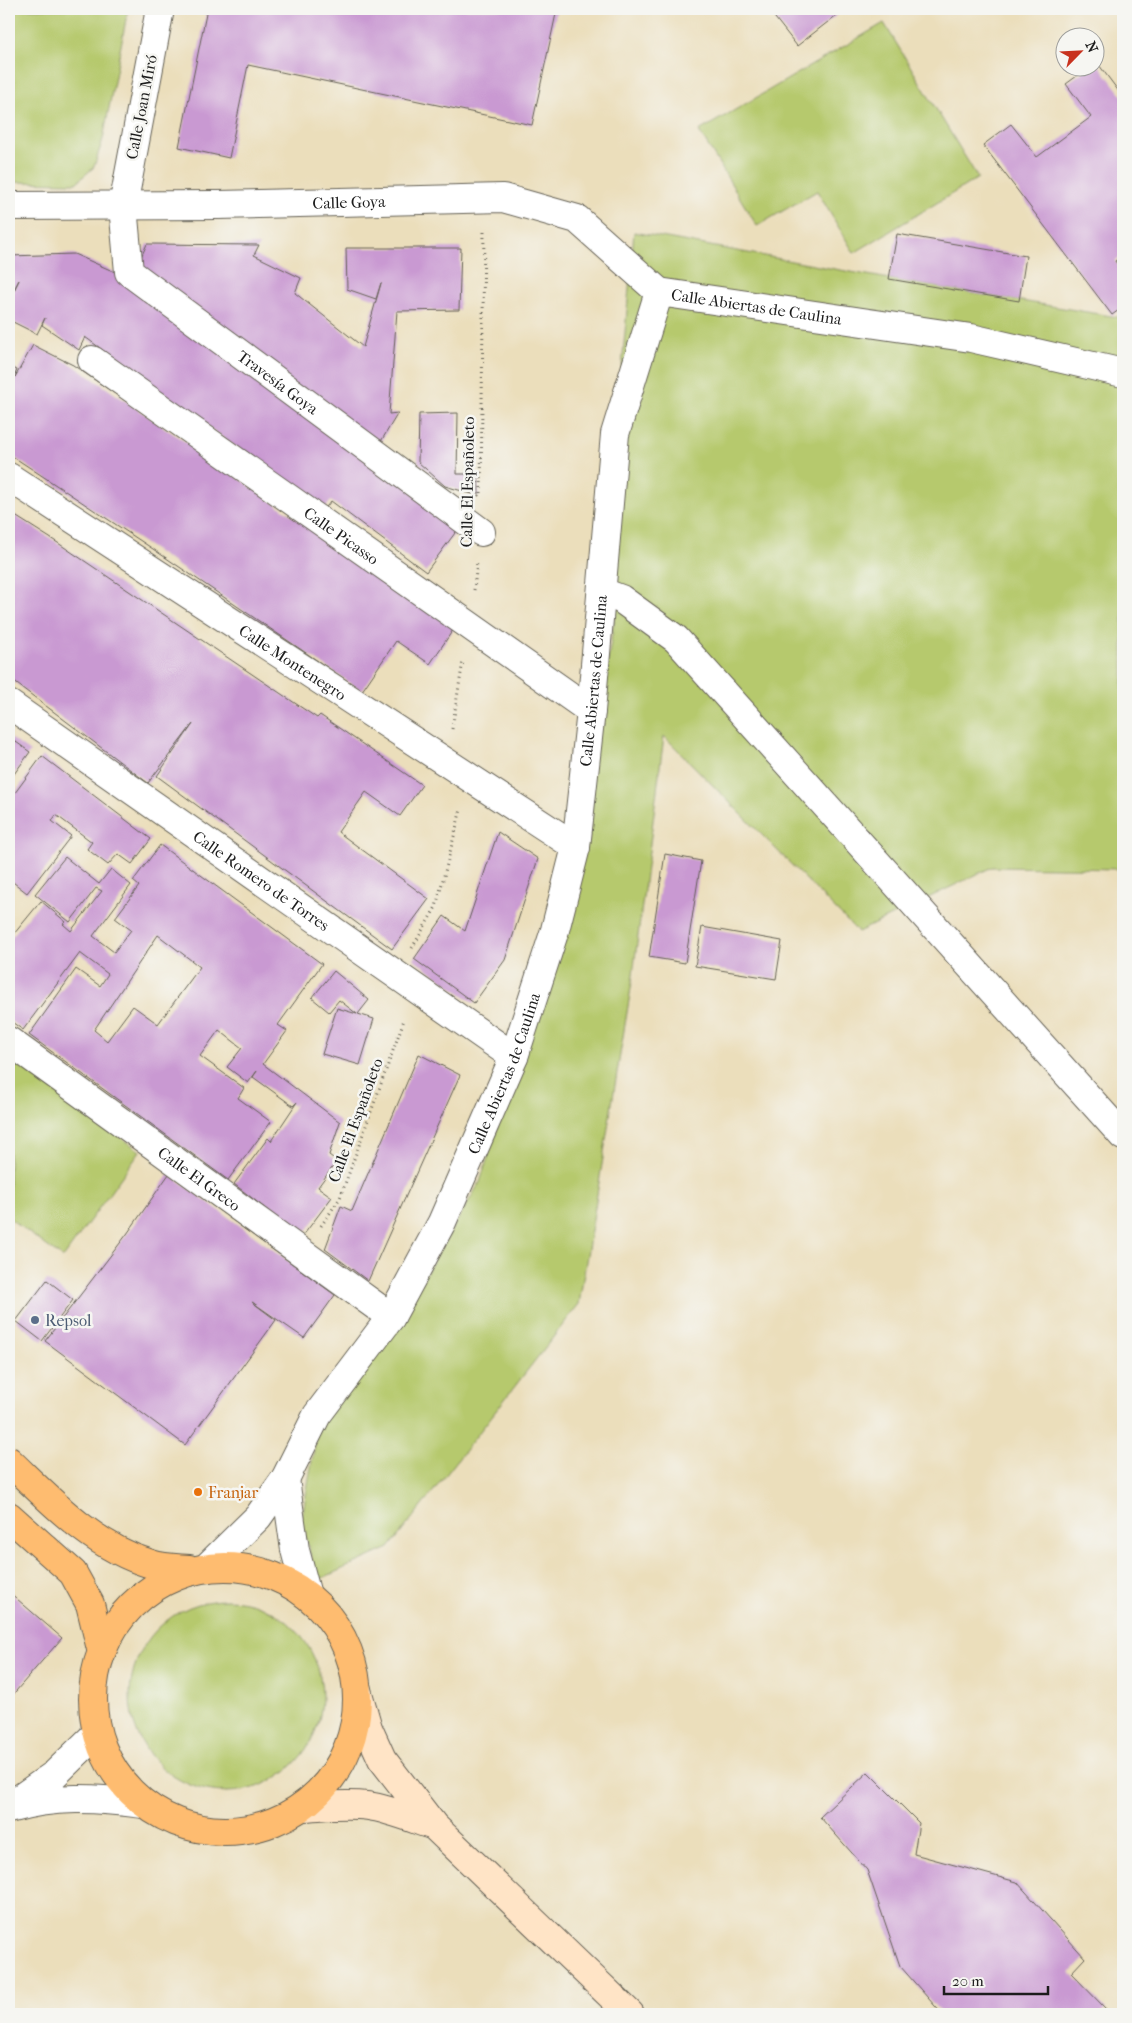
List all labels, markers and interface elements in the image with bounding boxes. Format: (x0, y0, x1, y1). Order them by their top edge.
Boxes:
north arrow (1054, 28, 1104, 78)
text: N (1081, 39, 1101, 56)
street label: Calle Joan Miró (122, 53, 161, 161)
street label: Calle Goya (312, 192, 386, 213)
street label: Calle Abiertas de Caulina (670, 285, 844, 329)
street label: Travesía Goya (234, 346, 322, 419)
street label: Calle El Españoleto (457, 416, 478, 548)
street label: Calle Picasso (300, 503, 382, 569)
street label: Calle Abiertas de Caulina (576, 594, 611, 767)
street label: Calle Montenegro (235, 621, 350, 705)
street label: Calle Romero de Torres (189, 827, 333, 935)
street label: Calle Abiertas de Caulina (464, 990, 544, 1157)
street label: Calle El Españoleto (324, 1055, 387, 1185)
street label: Calle El Greco (154, 1143, 244, 1215)
place label: Repsol (45, 1311, 92, 1330)
marker: Repsol (29, 1314, 41, 1326)
place label: Franjar (208, 1483, 259, 1502)
marker: Franjar (192, 1486, 204, 1498)
scale bar (944, 1963, 1048, 1995)
text: 20 m (952, 1972, 984, 1990)

